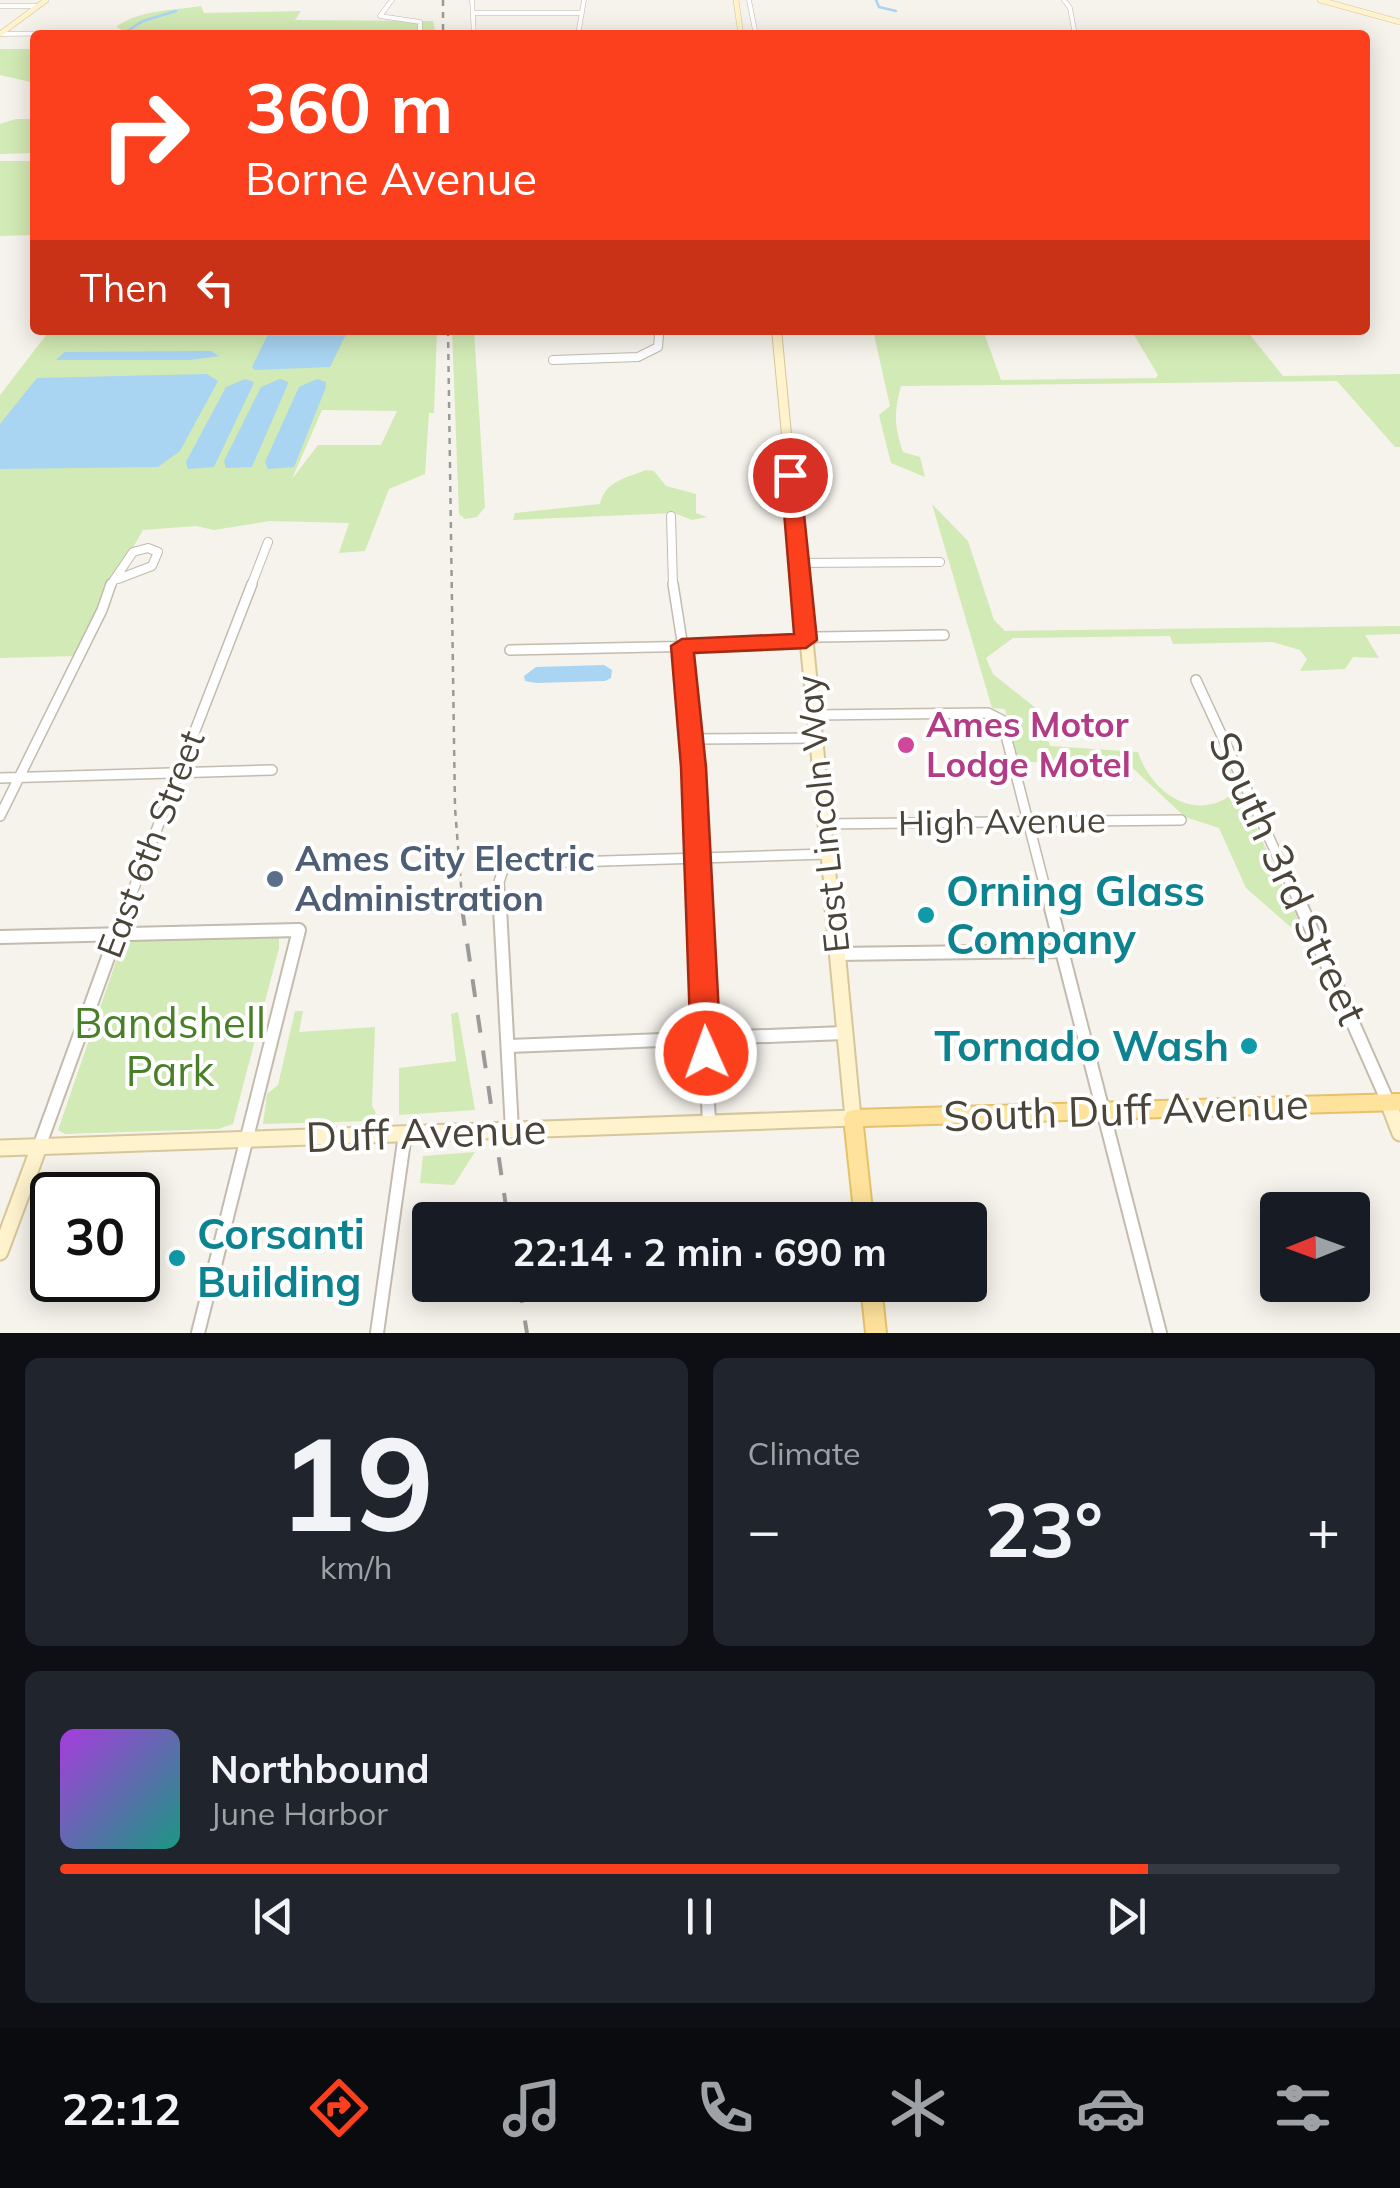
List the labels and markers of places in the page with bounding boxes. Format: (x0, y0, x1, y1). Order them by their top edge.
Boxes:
pin (748, 433, 833, 518)
place label: Ames Motor Lodge Motel (926, 702, 1131, 786)
marker: Ames Motor Lodge Motel (895, 734, 917, 756)
place label: Ames City Electric Administration (295, 836, 595, 920)
place label: Orning Glass Company (946, 864, 1205, 965)
marker: Ames City Electric Administration (264, 868, 286, 890)
marker: Orning Glass Company (915, 904, 937, 926)
place label: Tornado Wash (934, 1019, 1229, 1072)
marker: Tornado Wash (1238, 1035, 1260, 1057)
place label: Corsanti Building (197, 1207, 365, 1308)
marker: Corsanti Building (166, 1247, 188, 1269)

